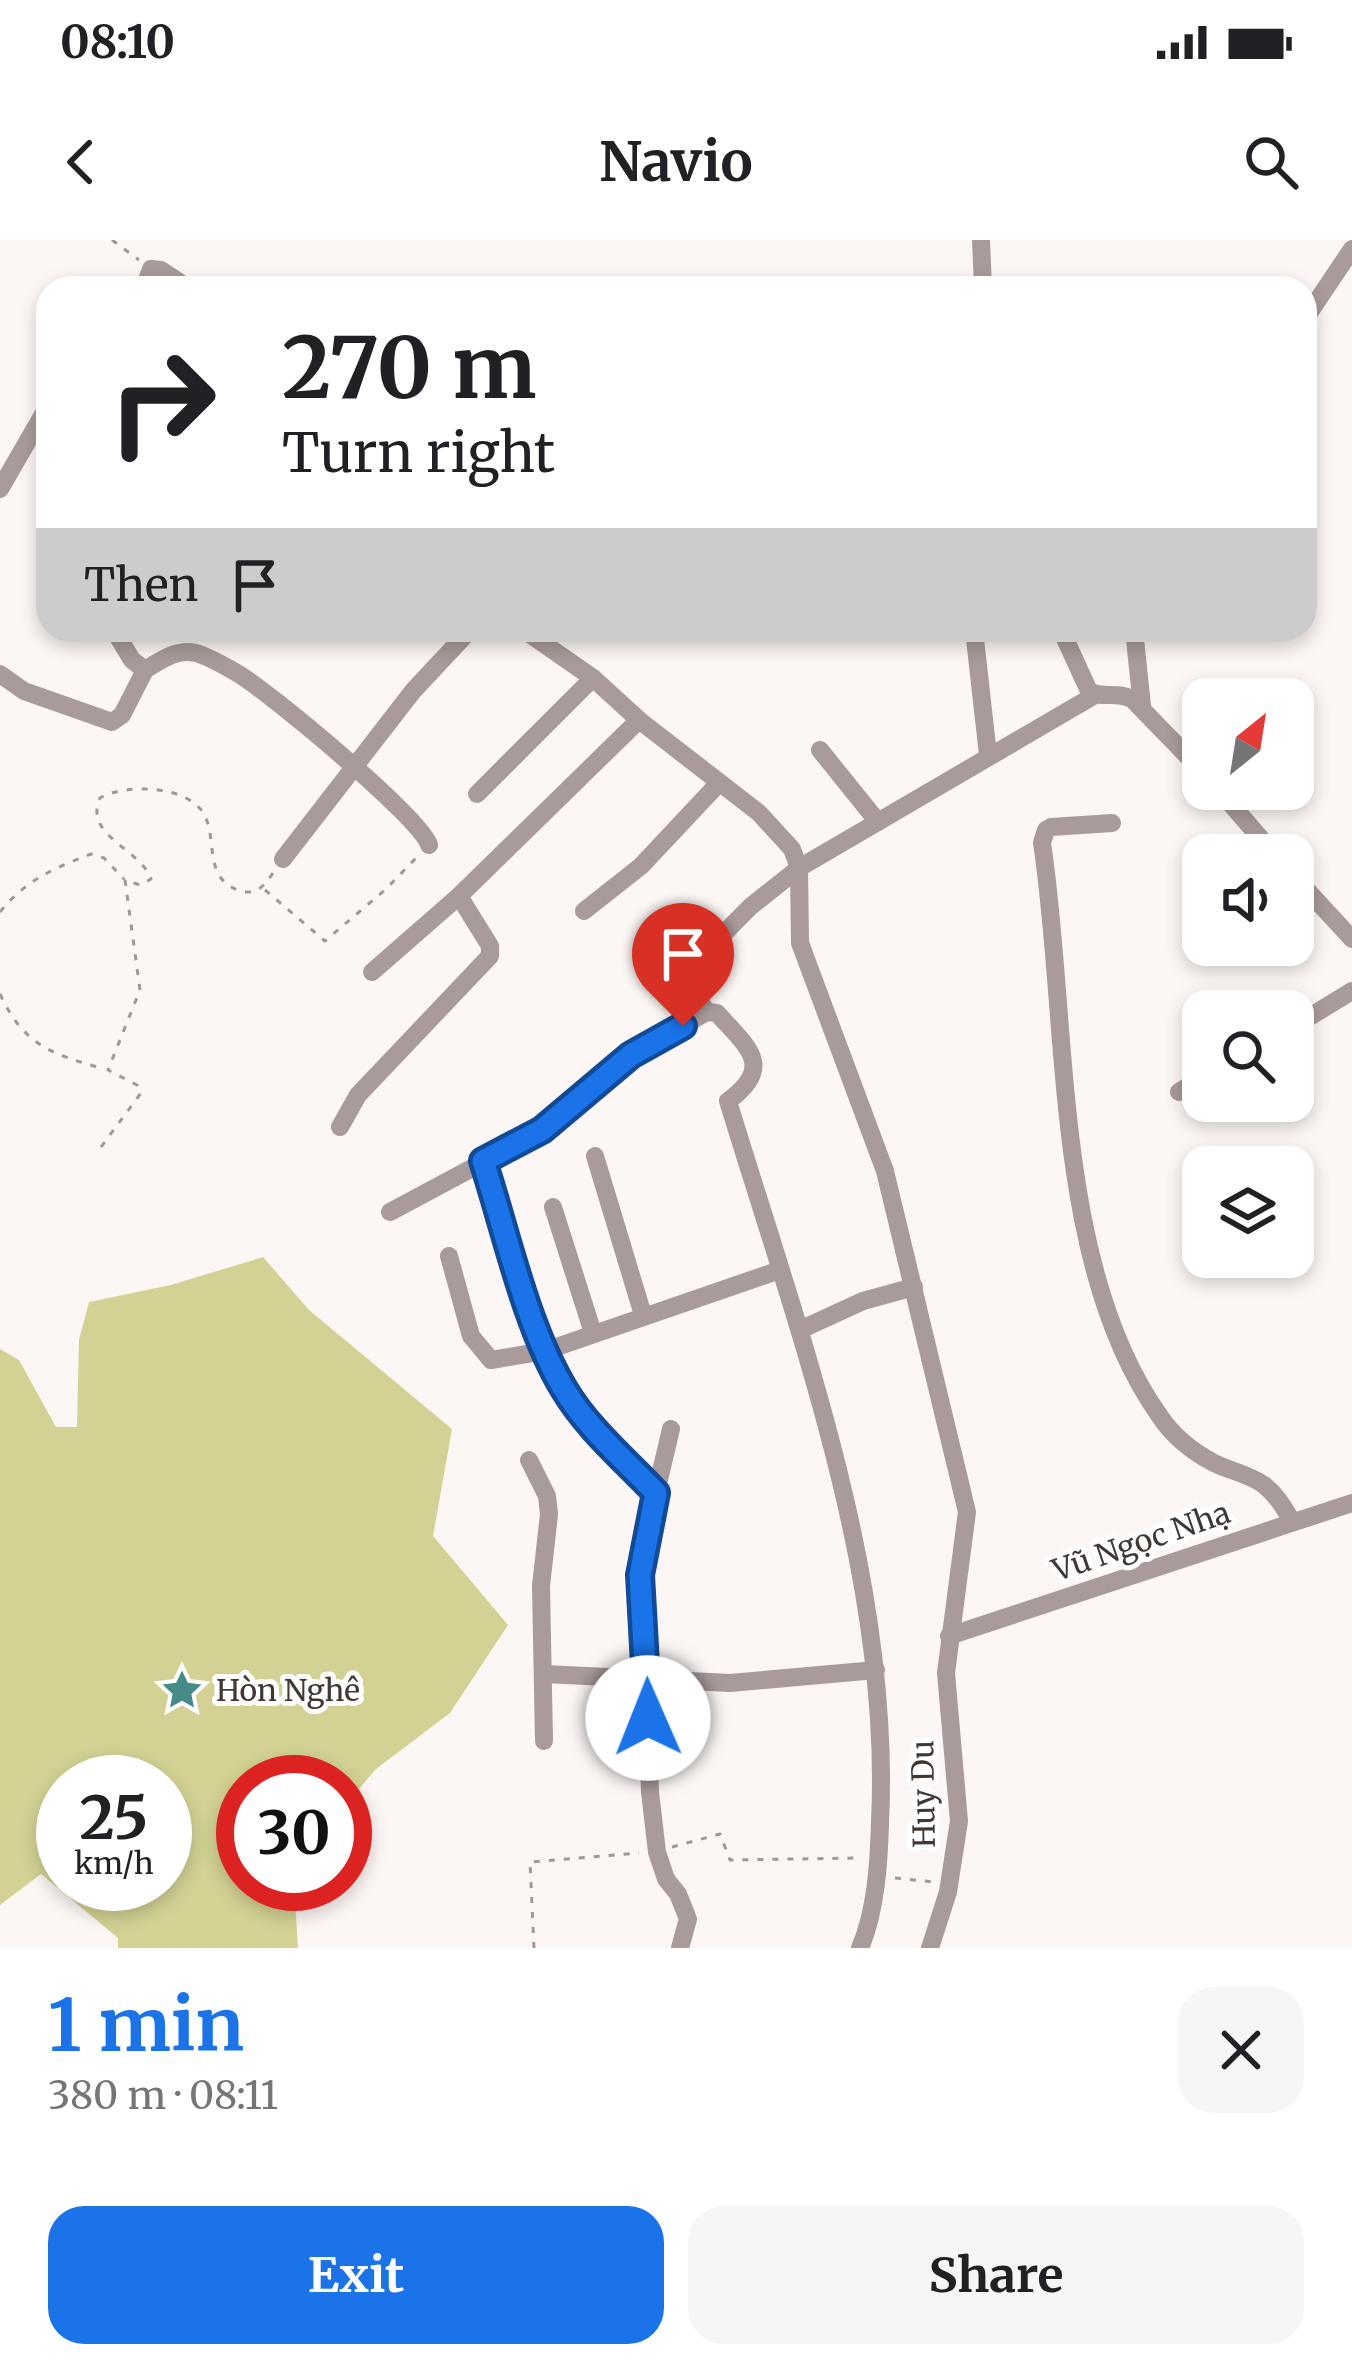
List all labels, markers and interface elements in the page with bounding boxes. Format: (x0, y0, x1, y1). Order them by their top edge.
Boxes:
text: 08:10 (60, 14, 175, 70)
text: Navio (599, 128, 753, 196)
icon: back (48, 129, 114, 195)
icon: search (1238, 129, 1304, 195)
text: 270 m (282, 315, 536, 421)
icon: right (84, 324, 240, 480)
text: Turn right (282, 419, 555, 487)
icon: arrive (222, 552, 288, 618)
text: Then (84, 557, 198, 613)
north arrow (1182, 678, 1314, 810)
map controls (1182, 678, 1314, 1278)
button: sound (1182, 834, 1314, 966)
pin (632, 903, 734, 1026)
icon: arrive (650, 921, 716, 987)
button: search (1182, 990, 1314, 1122)
button: layers (1182, 1146, 1314, 1278)
street label: Vũ Ngọc Nhạ (1046, 1493, 1235, 1589)
position arrow (585, 1655, 711, 1781)
place icon: Hòn Nghê (159, 1667, 205, 1713)
place label: Hòn Nghê (216, 1671, 360, 1709)
street label: Huy Du (903, 1740, 943, 1848)
speed limit sign: 30 (216, 1755, 372, 1911)
text: 25 (80, 1780, 148, 1855)
text: km/h (74, 1844, 154, 1882)
text: 1 min (48, 1980, 244, 2071)
button: close (1178, 1987, 1304, 2113)
text: 380 m · 08:11 (48, 2071, 278, 2120)
button: Exit (48, 2206, 664, 2344)
button: Share (688, 2206, 1304, 2344)

